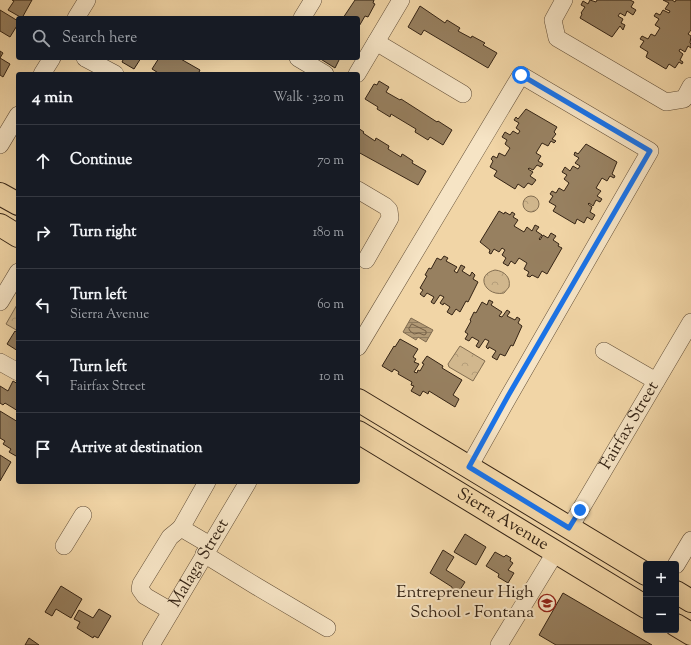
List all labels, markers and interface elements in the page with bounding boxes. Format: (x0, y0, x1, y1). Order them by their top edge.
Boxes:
search box (16, 16, 360, 60)
icon: search (30, 27, 52, 49)
text: Search here (62, 28, 137, 49)
route start (512, 66, 530, 84)
text: 4 min (32, 86, 73, 110)
text: Walk · 320 m (273, 89, 344, 107)
icon: ahead (32, 150, 54, 172)
text: Continue (70, 150, 132, 171)
text: 70 m (317, 152, 344, 170)
icon: right (32, 222, 54, 244)
text: Turn right (70, 222, 136, 243)
text: 180 m (313, 224, 344, 242)
text: Turn left (70, 285, 127, 306)
icon: left (32, 294, 54, 316)
text: 60 m (317, 296, 344, 314)
text: Sierra Avenue (70, 306, 149, 324)
text: Turn left (70, 357, 127, 378)
icon: left (32, 366, 54, 388)
text: 10 m (319, 368, 344, 386)
street label: Fairfax Street (595, 377, 665, 474)
text: Fairfax Street (70, 378, 145, 396)
icon: arrive (32, 438, 54, 460)
text: Arrive at destination (70, 438, 203, 459)
street label: Sierra Avenue (452, 483, 553, 557)
route end (571, 501, 589, 519)
street label: Malaga Street (164, 514, 235, 612)
map controls (643, 561, 679, 633)
button: + (643, 561, 679, 597)
place label: Entrepreneur High School - Fontana (396, 581, 534, 625)
school or university icon: Entrepreneur High School - Fontana (537, 593, 557, 613)
button: − (643, 597, 679, 633)

